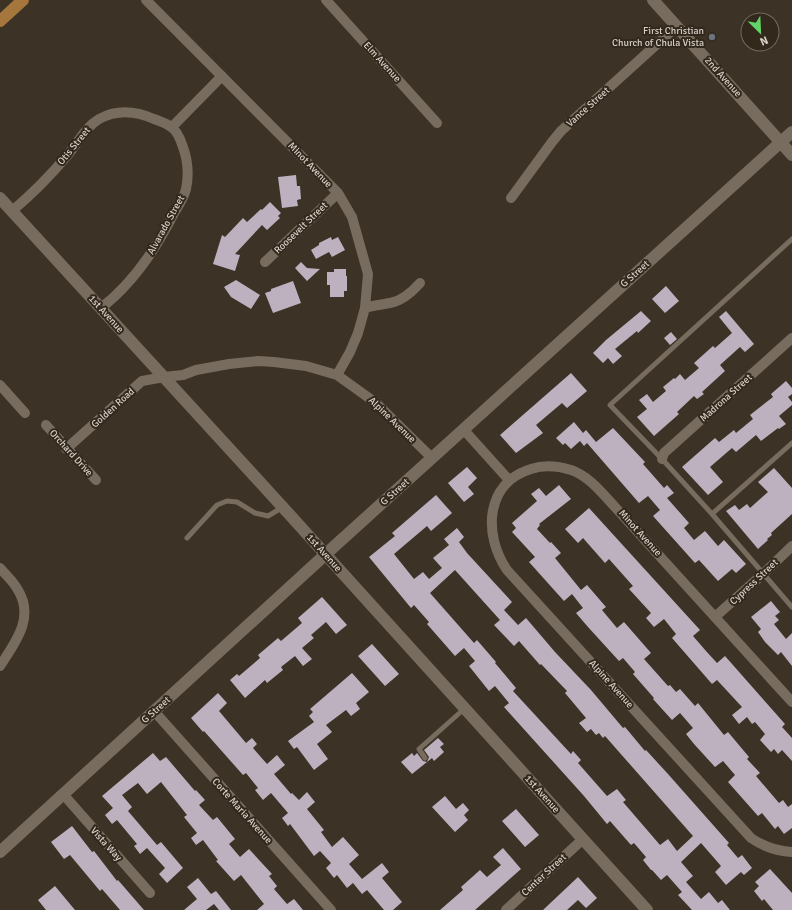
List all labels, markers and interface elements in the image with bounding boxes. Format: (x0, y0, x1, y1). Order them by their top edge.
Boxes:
north arrow (740, 12, 780, 52)
place label: First Christian Church of Chula Vista (612, 25, 704, 49)
marker: First Christian Church of Chula Vista (707, 32, 717, 42)
text: N (758, 33, 770, 48)
street label: Elm Avenue (361, 39, 403, 85)
street label: 2nd Avenue (702, 55, 744, 99)
street label: Vance Street (564, 84, 612, 129)
street label: Otis Street (55, 124, 93, 167)
street label: Minot Avenue (285, 140, 335, 190)
street label: Alvarado Street (145, 193, 187, 257)
street label: Roosevelt Street (272, 199, 331, 256)
street label: G Street (618, 258, 652, 290)
street label: 1st Avenue (86, 293, 126, 335)
street label: Madrona Street (698, 371, 755, 425)
street label: Golden Road (89, 386, 137, 430)
street label: Alpine Avenue (366, 395, 418, 445)
street label: Orchard Drive (47, 427, 95, 479)
street label: G Street (378, 476, 412, 508)
street label: Minot Avenue (616, 507, 664, 559)
street label: 1st Avenue (304, 532, 344, 574)
street label: Cypress Street (727, 556, 781, 607)
street label: Alpine Avenue (586, 657, 636, 711)
street label: G Street (139, 694, 173, 726)
street label: 1st Avenue (522, 773, 562, 815)
street label: Corte Maria Avenue (209, 776, 275, 846)
street label: Vista Way (88, 825, 125, 864)
street label: Center Street (519, 851, 569, 899)

